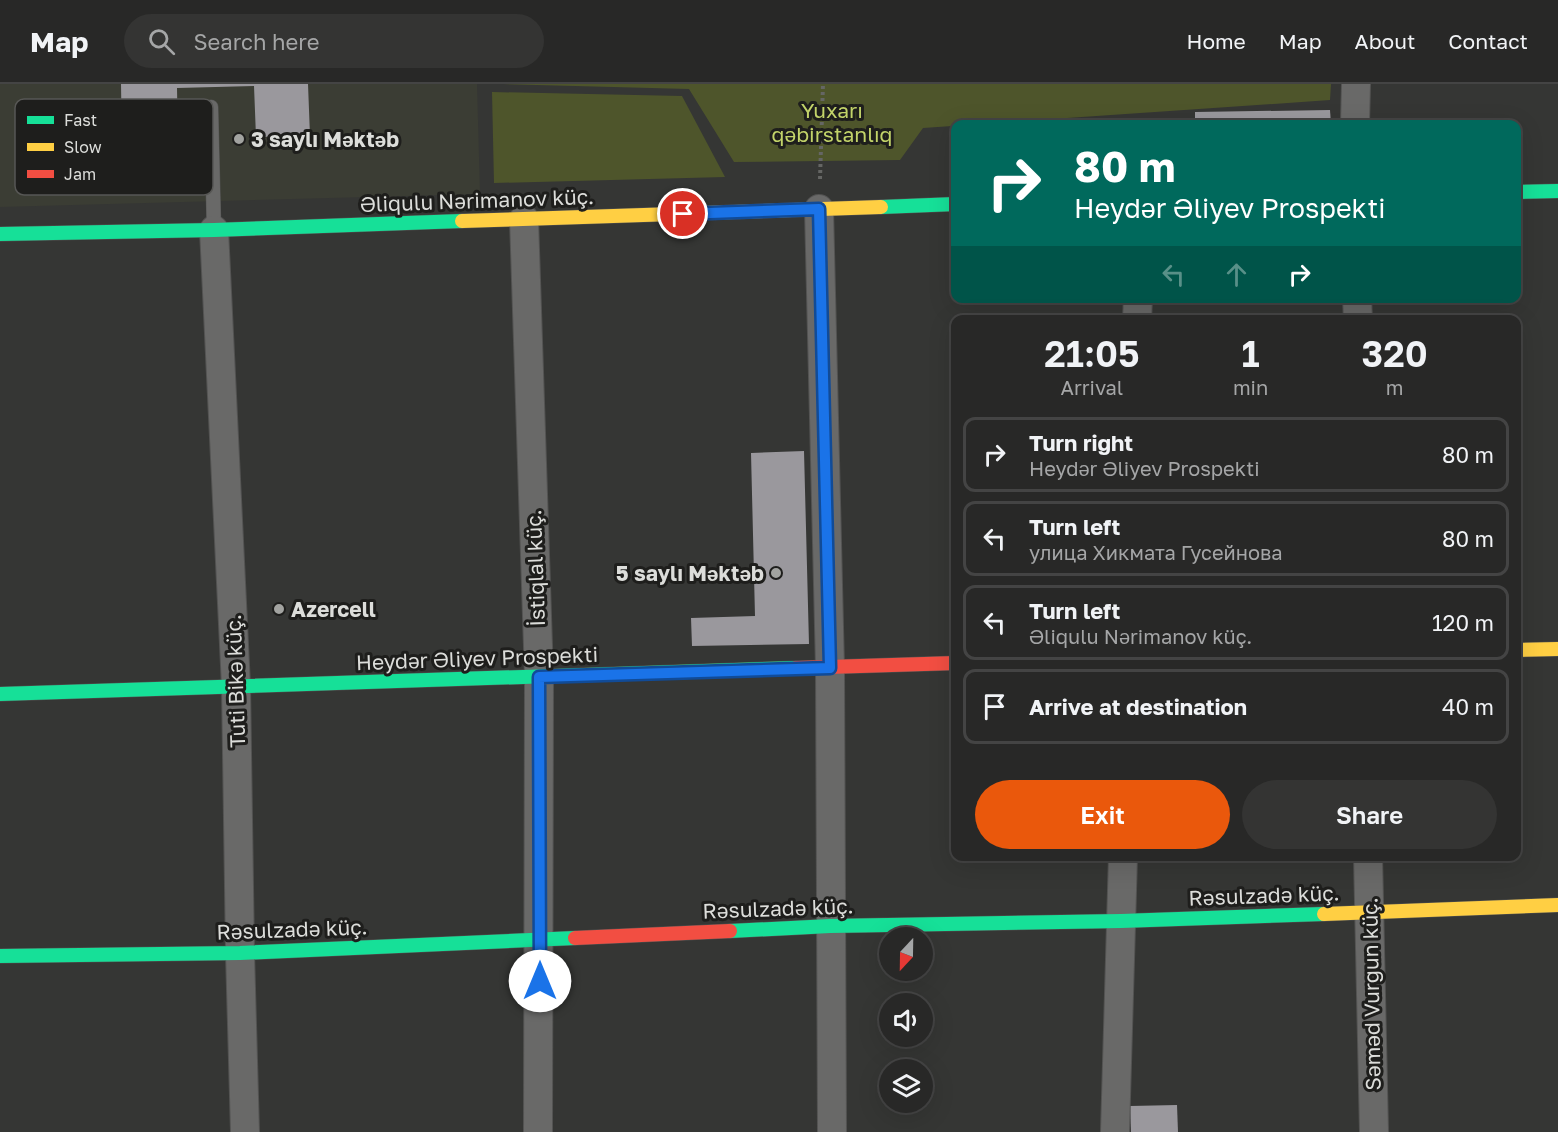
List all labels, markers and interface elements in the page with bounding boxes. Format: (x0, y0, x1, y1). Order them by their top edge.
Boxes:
search box (124, 14, 544, 68)
text: Map (30, 25, 88, 58)
icon: search (145, 25, 178, 58)
text: Search here (193, 28, 319, 55)
text: Home (1186, 28, 1246, 54)
text: Map (1279, 28, 1322, 54)
text: About (1355, 28, 1415, 54)
text: Contact (1448, 28, 1528, 54)
park label: Yuxarı qəbirstanlıq (772, 97, 892, 147)
legend (15, 99, 213, 195)
text: Fast (64, 110, 97, 130)
place label: 3 saylı Məktəb (251, 126, 399, 152)
marker: 3 saylı Məktəb (232, 132, 246, 146)
text: Slow (64, 137, 102, 157)
text: 80 m (1074, 141, 1175, 191)
icon: right (975, 144, 1053, 222)
text: Jam (64, 164, 96, 184)
street label: Əliqulu Nərimanov küç. (359, 183, 595, 217)
pin (657, 188, 708, 239)
text: Heydər Əliyev Prospekti (1074, 192, 1385, 224)
icon: arrive (666, 197, 699, 230)
icon: left (1157, 258, 1190, 291)
icon: ahead (1220, 258, 1253, 291)
icon: right (1283, 258, 1316, 291)
text: 21:05 (1044, 332, 1140, 375)
text: 1 (1241, 332, 1260, 375)
text: 320 (1361, 332, 1428, 375)
text: Arrival (1061, 375, 1123, 399)
text: min (1233, 375, 1268, 399)
text: m (1386, 375, 1403, 399)
text: Turn right (1029, 429, 1133, 456)
icon: right (978, 438, 1011, 471)
text: 80 m (1442, 441, 1494, 468)
text: Heydər Əliyev Prospekti (1029, 456, 1260, 480)
street label: İstiqlal küç. (520, 509, 550, 627)
text: Turn left (1029, 513, 1120, 540)
icon: left (978, 522, 1011, 555)
text: 80 m (1442, 525, 1494, 552)
text: улица Хикмата Гусейнова (1029, 540, 1283, 564)
place label: 5 saylı Məktəb (616, 560, 764, 586)
marker: 5 saylı Məktəb (769, 566, 783, 580)
place label: Azercell (291, 596, 376, 622)
text: Turn left (1029, 597, 1120, 624)
marker: Azercell (272, 602, 286, 616)
icon: left (978, 606, 1011, 639)
text: 120 m (1432, 609, 1494, 636)
street label: Tuti Bikə küç. (220, 614, 250, 748)
text: Əliqulu Nərimanov küç. (1029, 624, 1252, 648)
street label: Heydər Əliyev Prospekti (356, 641, 598, 675)
icon: arrive (978, 690, 1011, 723)
text: Arrive at destination (1029, 693, 1247, 720)
text: 40 m (1442, 693, 1494, 720)
button: Exit (975, 780, 1230, 849)
button: Share (1242, 780, 1497, 849)
street label: Rəsulzadə küç. (1188, 879, 1340, 911)
street label: Rəsulzadə küç. (702, 892, 854, 924)
street label: Səməd Vurğun küç. (1356, 897, 1386, 1091)
street label: Rəsulzadə küç. (216, 913, 368, 945)
north arrow (879, 927, 933, 981)
map controls (879, 927, 933, 1113)
position arrow (508, 949, 572, 1013)
button: sound (879, 993, 933, 1047)
button: layers (879, 1059, 933, 1113)

